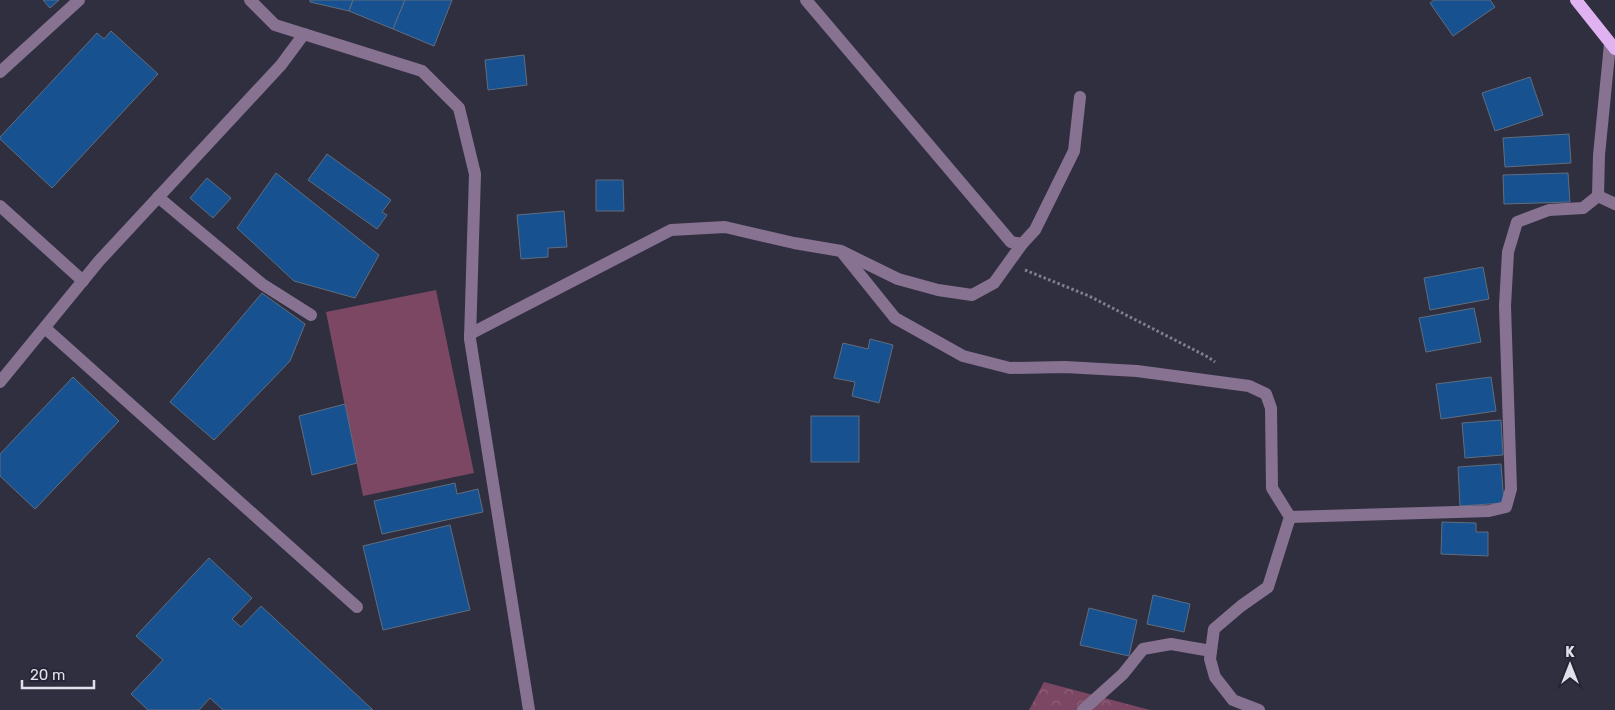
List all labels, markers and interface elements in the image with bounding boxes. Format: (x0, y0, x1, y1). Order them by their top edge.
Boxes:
north arrow (1545, 640, 1595, 690)
text: K (1565, 644, 1575, 661)
scale bar (22, 658, 95, 690)
text: 20 m (30, 666, 65, 684)

